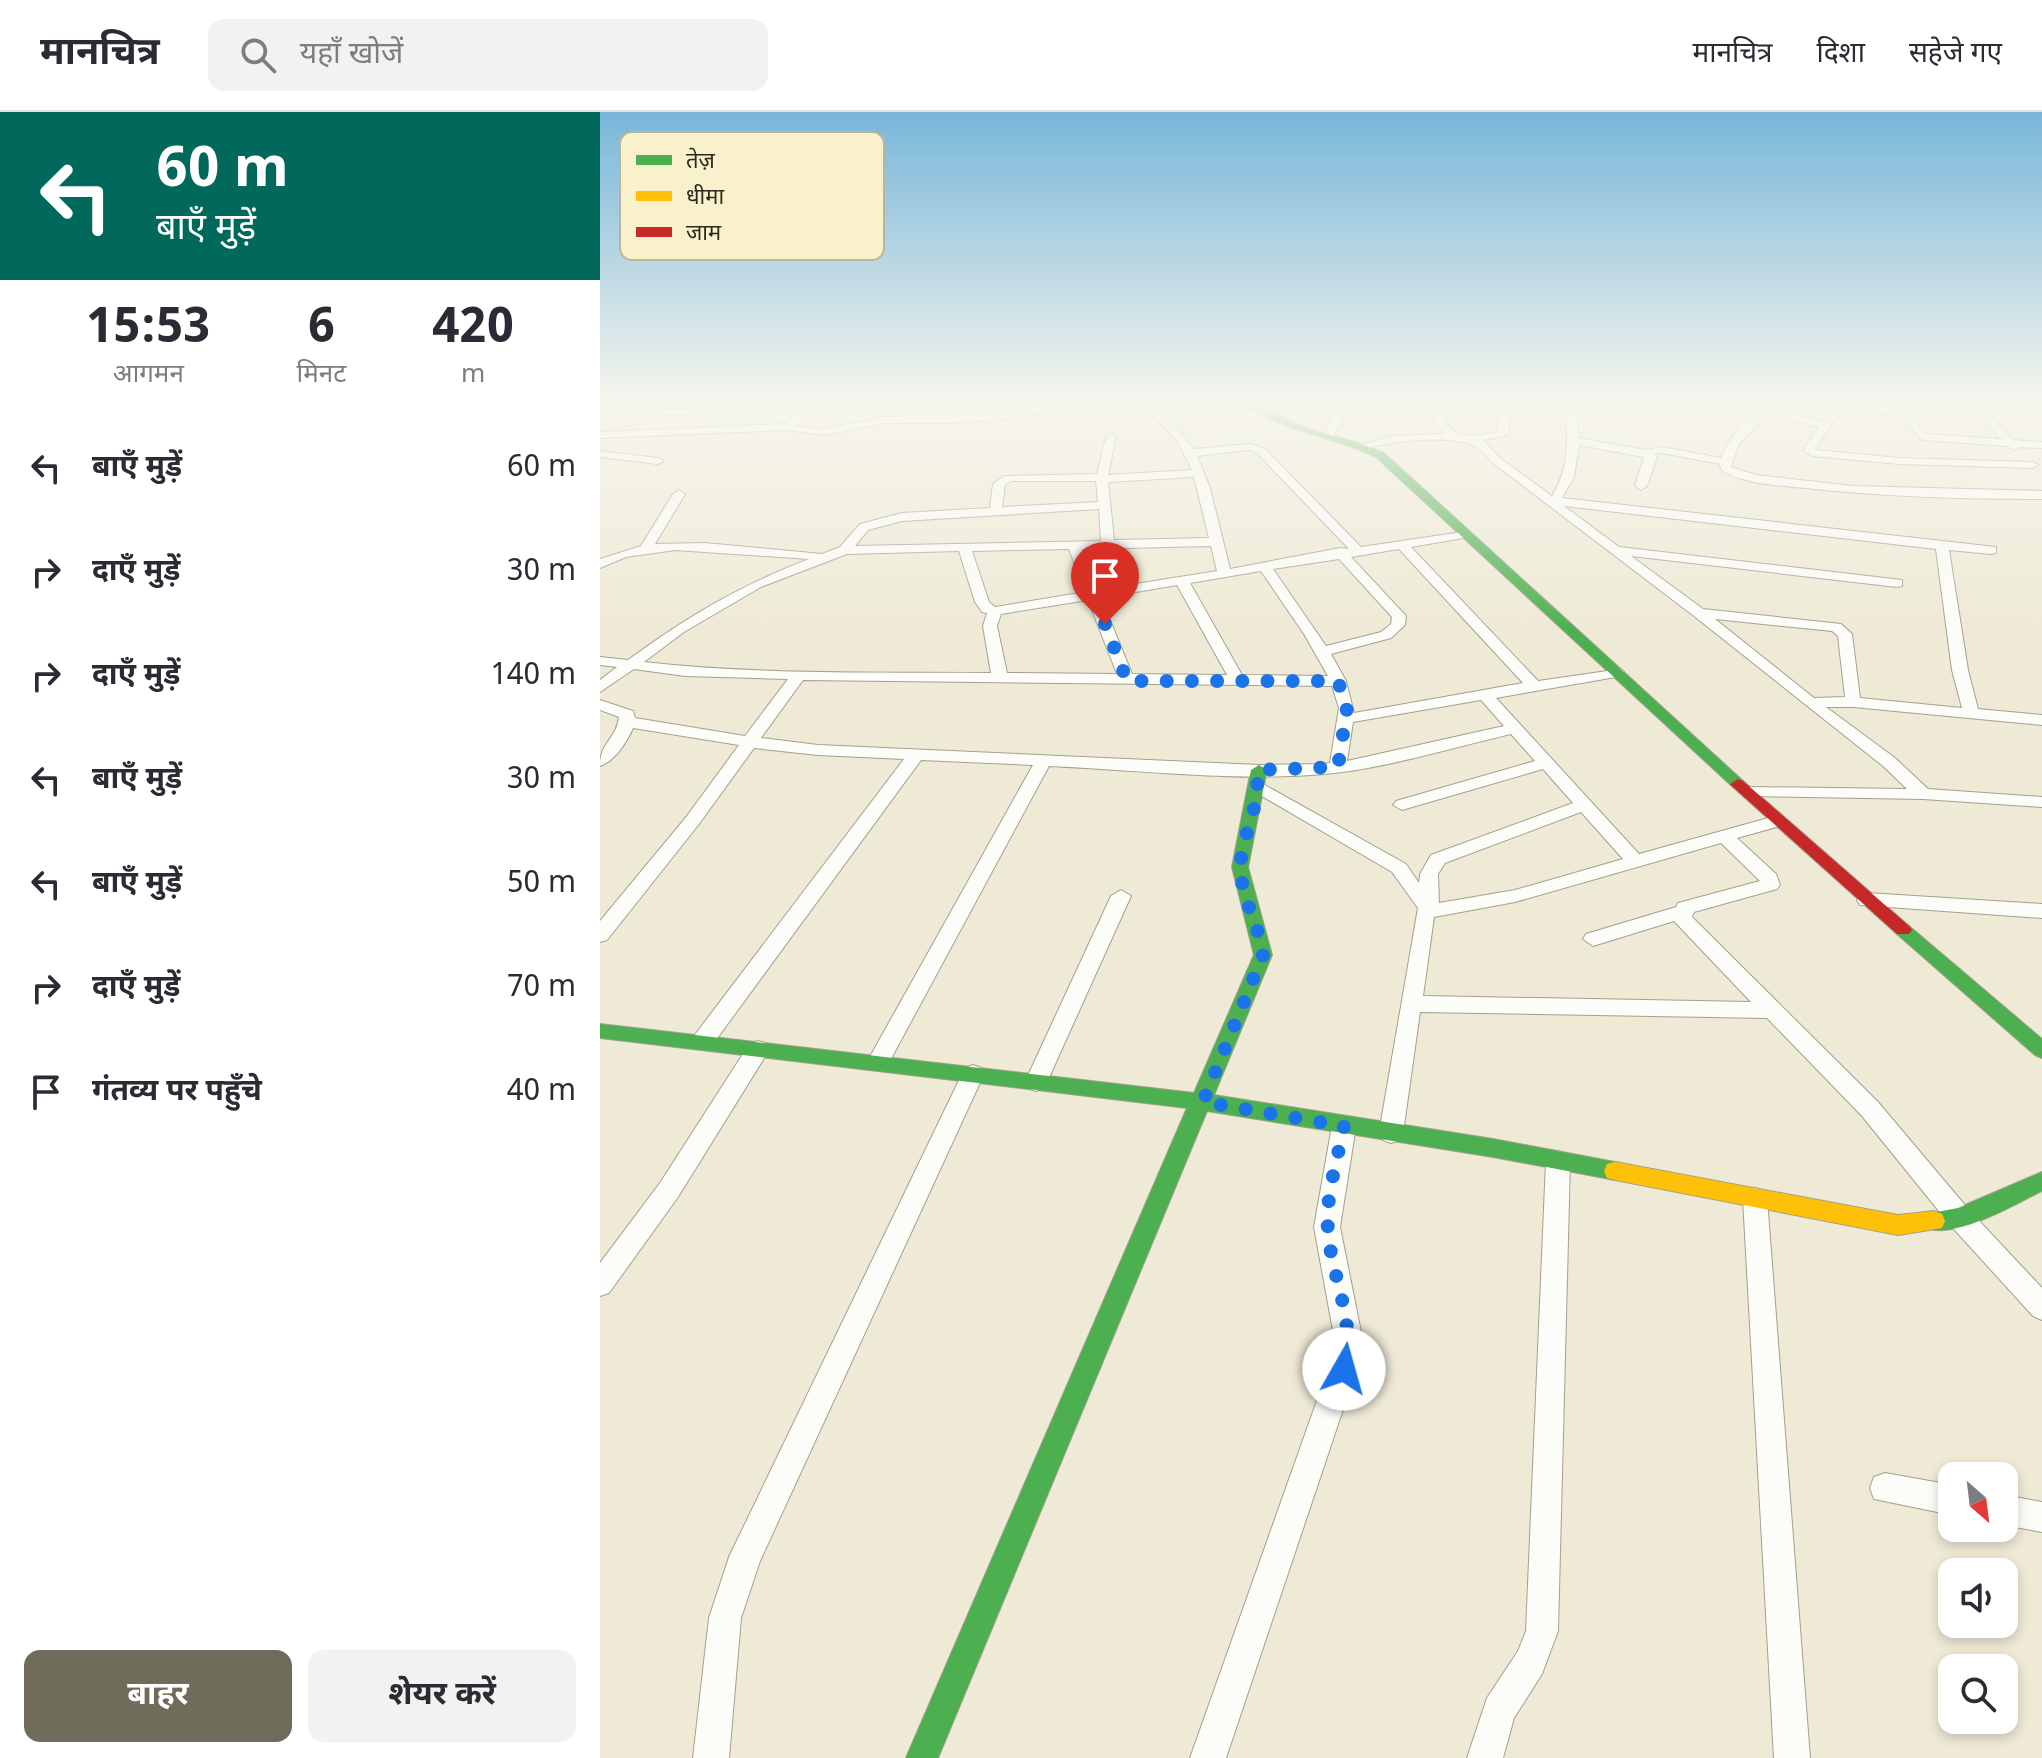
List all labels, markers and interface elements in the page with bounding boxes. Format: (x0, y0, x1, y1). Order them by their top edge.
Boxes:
search box (208, 19, 768, 91)
text: मानचित्र (40, 30, 160, 80)
icon: search (236, 33, 280, 77)
text: यहाँ खोजें (300, 36, 403, 75)
text: मानचित्र (1692, 37, 1772, 73)
text: दिशा (1816, 37, 1865, 73)
text: सहेजे गए (1909, 37, 2002, 73)
legend (620, 132, 884, 260)
text: 60 m (156, 136, 289, 209)
icon: left (24, 144, 128, 248)
text: तेज़ (686, 147, 716, 177)
text: धीमा (686, 184, 724, 213)
text: बाएँ मुड़ें (156, 207, 256, 254)
text: जाम (686, 220, 722, 249)
text: 15:53 (86, 299, 211, 362)
text: 6 (308, 299, 335, 362)
text: 420 (432, 299, 514, 362)
text: आगमन (113, 359, 184, 393)
text: मिनट (297, 359, 346, 393)
text: m (461, 359, 485, 393)
icon: left (24, 446, 68, 490)
text: बाएँ मुड़ें (92, 449, 182, 488)
text: 60 m (507, 449, 576, 488)
pin (1071, 542, 1139, 624)
icon: right (24, 550, 68, 594)
text: दाएँ मुड़ें (92, 553, 180, 592)
text: 30 m (507, 553, 576, 592)
icon: arrive (1083, 554, 1127, 598)
icon: right (24, 654, 68, 698)
text: दाएँ मुड़ें (92, 657, 180, 696)
text: 140 m (491, 657, 576, 696)
icon: left (24, 758, 68, 802)
text: बाएँ मुड़ें (92, 761, 182, 800)
text: 30 m (507, 761, 576, 800)
icon: left (24, 862, 68, 906)
text: बाएँ मुड़ें (92, 865, 182, 904)
text: 50 m (507, 865, 576, 904)
icon: right (24, 966, 68, 1010)
text: दाएँ मुड़ें (92, 969, 180, 1008)
text: 70 m (507, 969, 576, 1008)
icon: arrive (24, 1070, 68, 1114)
text: गंतव्य पर पहुँचे (92, 1073, 262, 1112)
text: 40 m (507, 1073, 576, 1112)
position arrow (1302, 1327, 1386, 1411)
north arrow (1938, 1462, 2018, 1542)
map controls (1938, 1462, 2018, 1734)
button: sound (1938, 1558, 2018, 1638)
button: बाहर (24, 1650, 292, 1742)
button: शेयर करें (308, 1650, 576, 1742)
button: search (1938, 1654, 2018, 1734)

